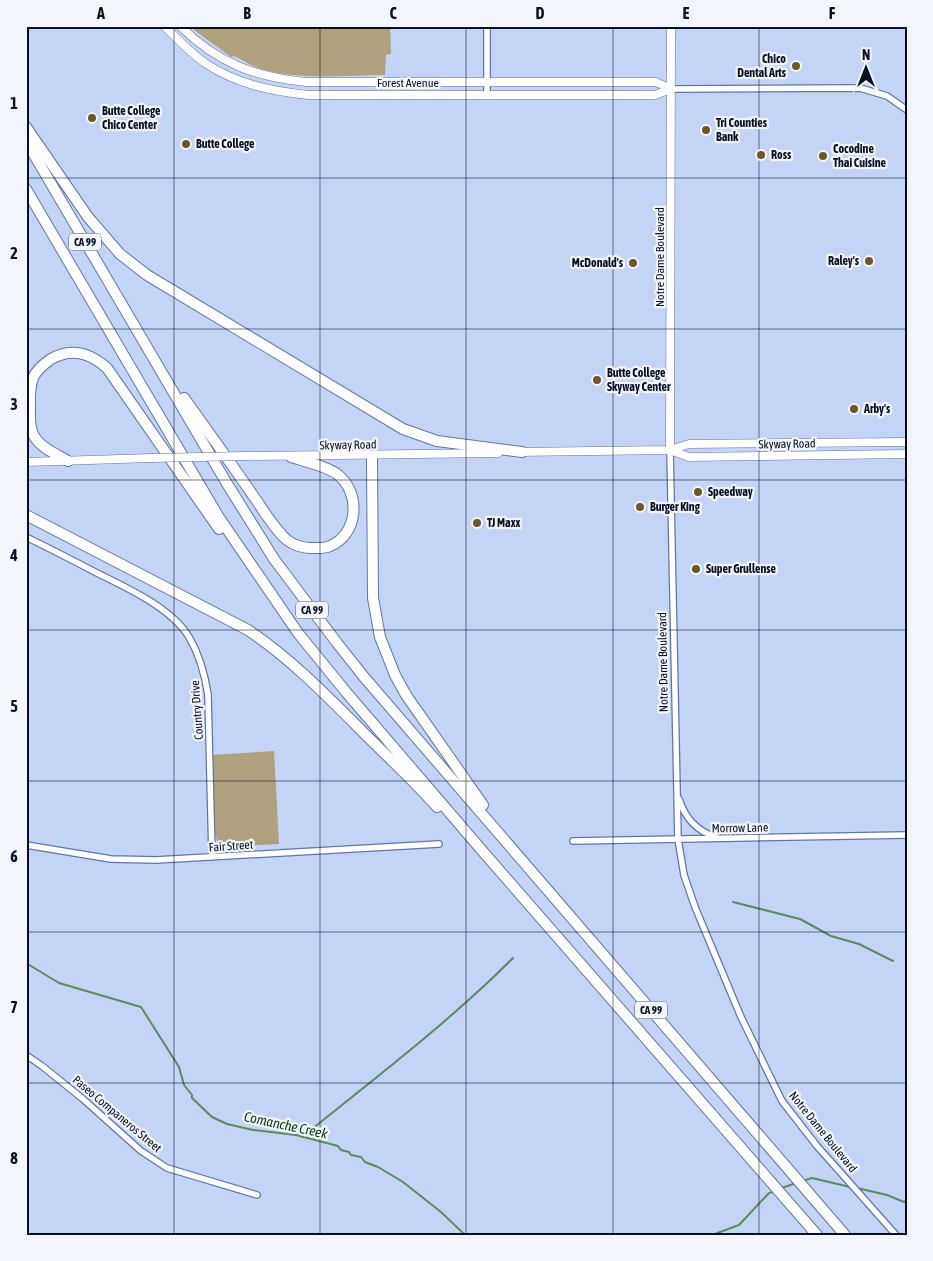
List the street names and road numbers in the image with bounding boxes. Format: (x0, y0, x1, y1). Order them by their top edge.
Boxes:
street label: Forest Avenue (377, 76, 439, 90)
street label: Notre Dame Boulevard (653, 207, 667, 307)
road number: CA 99 (69, 233, 101, 250)
street label: Skyway Road (758, 437, 816, 451)
street label: Skyway Road (319, 438, 377, 452)
road number: CA 99 (296, 602, 328, 618)
street label: Notre Dame Boulevard (655, 612, 671, 712)
street label: Country Drive (188, 680, 206, 740)
street label: Morrow Lane (712, 821, 768, 835)
street label: Fair Street (208, 837, 254, 855)
road number: CA 99 (635, 1002, 667, 1018)
street label: Paseo Companeros Street (70, 1073, 165, 1156)
street label: Notre Dame Boulevard (786, 1089, 860, 1175)

